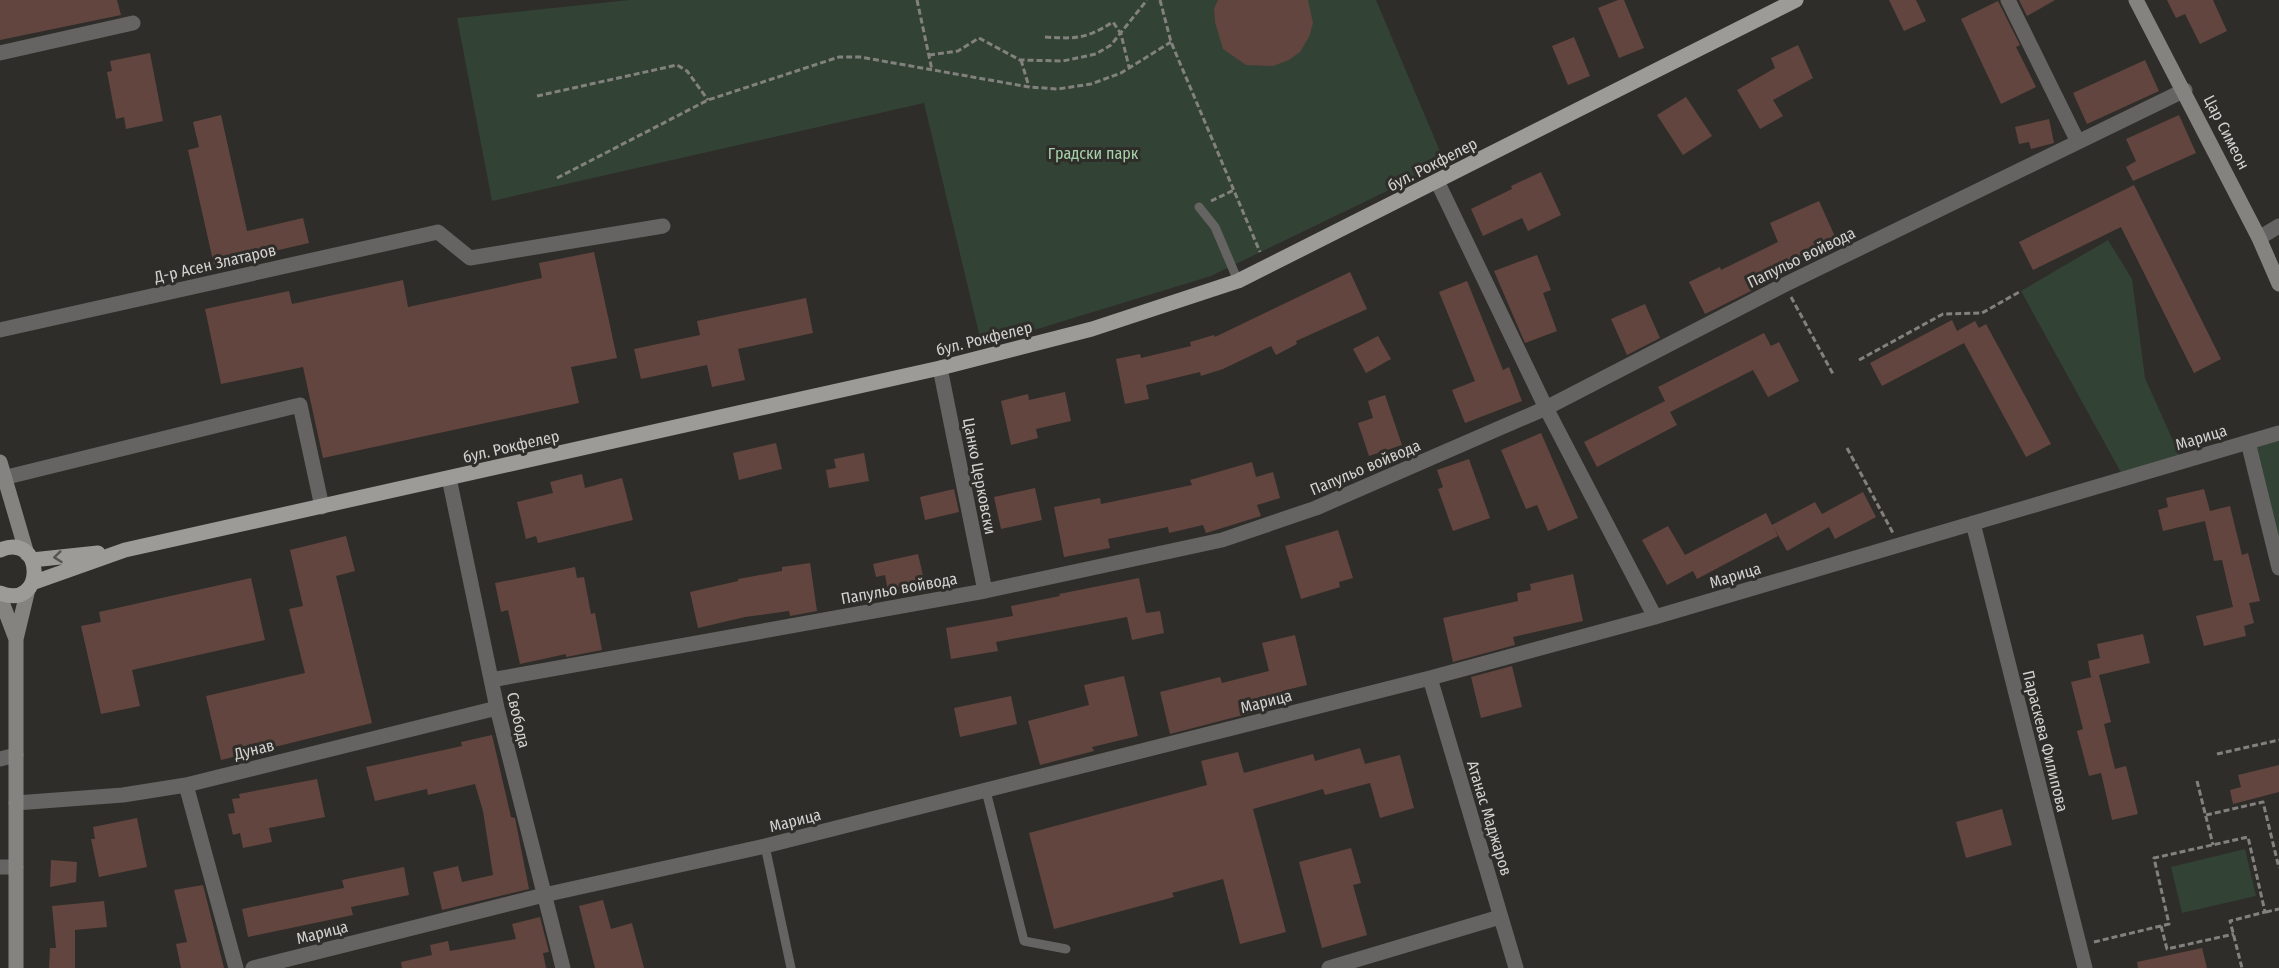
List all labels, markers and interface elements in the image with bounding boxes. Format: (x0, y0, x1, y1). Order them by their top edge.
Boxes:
street label: Цар Симеон (2200, 92, 2253, 173)
street label: бул. Рокфелер (1384, 134, 1480, 195)
park label: Градски парк (1048, 144, 1139, 163)
street label: Папульо войвода (1744, 223, 1858, 292)
street label: Д-р Асен Златаров (151, 240, 278, 287)
street label: бул. Рокфелер (934, 317, 1034, 360)
street label: Цанко Церковски (959, 416, 1000, 536)
street label: Марица (2173, 421, 2229, 454)
street label: бул. Рокфелер (461, 426, 561, 467)
street label: Папульо войвода (1307, 436, 1423, 499)
one-way arrow (53, 551, 62, 563)
street label: Марица (1707, 559, 1763, 592)
street label: Папульо войвода (839, 569, 959, 608)
street label: Параскева Филипова (2019, 668, 2072, 814)
street label: Марица (1238, 686, 1294, 717)
street label: Свобода (503, 690, 534, 750)
street label: Дунав (231, 735, 276, 764)
street label: Атанас Маджаров (1463, 758, 1516, 878)
street label: Марица (767, 805, 823, 836)
street label: Марица (294, 917, 350, 948)

